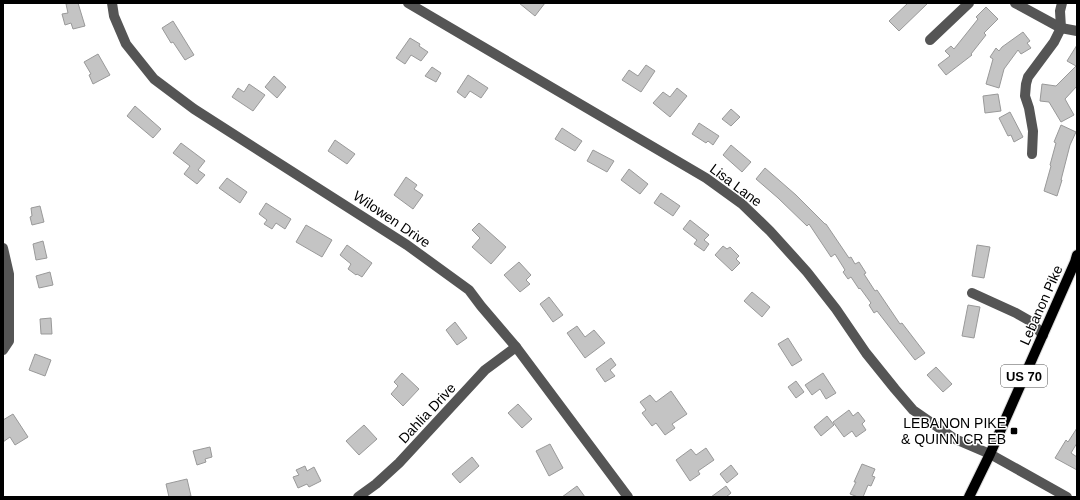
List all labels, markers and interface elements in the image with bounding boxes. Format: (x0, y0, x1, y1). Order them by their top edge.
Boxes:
street label: Lisa Lane (707, 160, 765, 210)
street label: Wilowen Drive (350, 187, 434, 251)
street label: Lebanon Pike (1016, 262, 1066, 347)
road number: US 70 (1001, 365, 1047, 387)
street label: Dahlia Drive (395, 380, 459, 446)
place label: LEBANON PIKE & QUINN CR EB (901, 415, 1006, 447)
marker: LEBANON PIKE & QUINN CR EB (1009, 426, 1019, 436)

